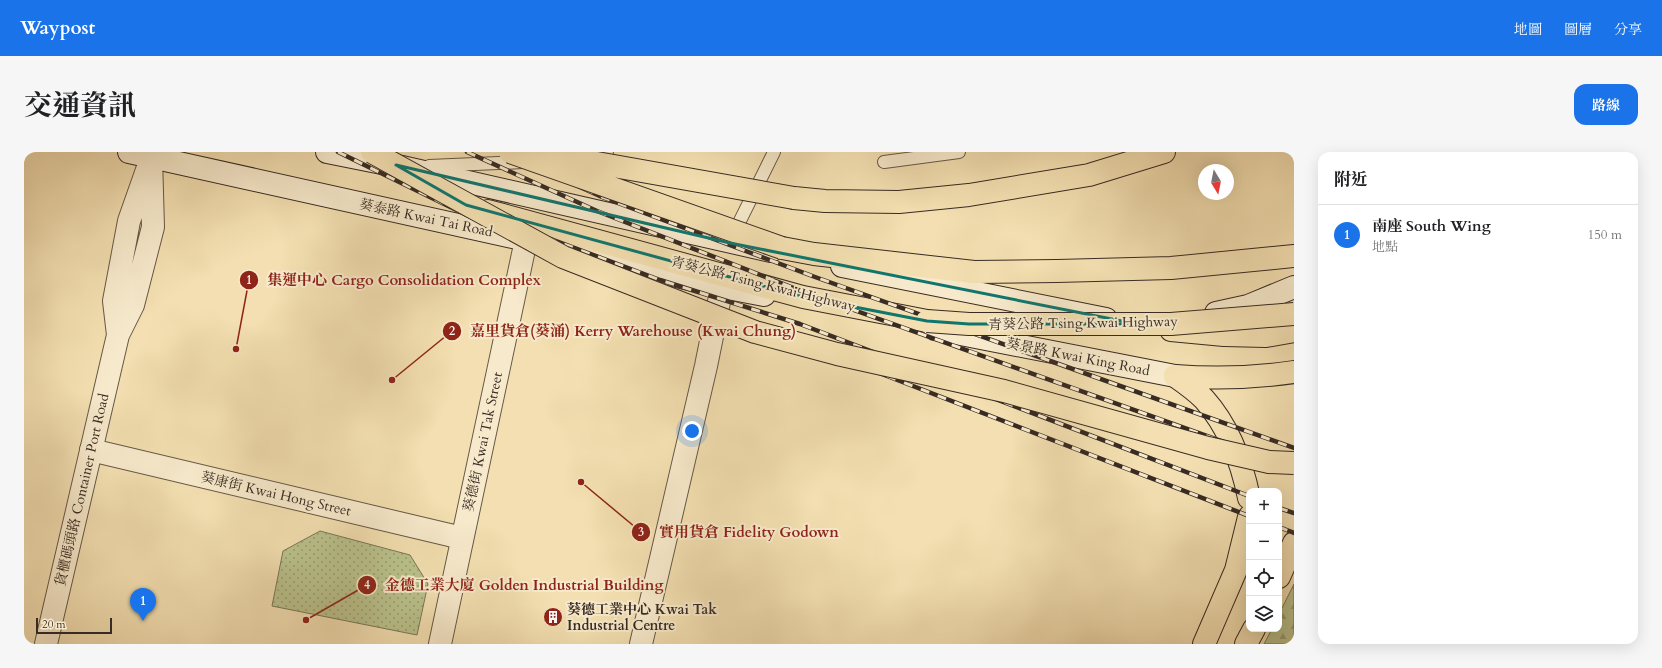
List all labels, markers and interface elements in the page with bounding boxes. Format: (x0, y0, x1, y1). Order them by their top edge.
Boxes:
text: Waypost (20, 15, 95, 41)
text: 地圖 (1514, 20, 1542, 39)
text: 圖層 (1564, 20, 1592, 39)
text: 分享 (1614, 20, 1642, 39)
button: 路線 (1574, 84, 1638, 125)
text: 交通資訊 (24, 87, 136, 125)
north arrow (1198, 164, 1234, 200)
text: 附近 (1334, 168, 1368, 191)
street label: 葵泰路 Kwai Tai Road (358, 195, 495, 242)
text: 南座 South Wing (1372, 216, 1491, 236)
text: 1 (1344, 226, 1350, 244)
text: 150 m (1588, 226, 1622, 244)
text: 地點 (1372, 238, 1398, 256)
street label: 青葵公路 Tsing Kwai Highway (669, 252, 858, 316)
callout: 集運中心 Cargo Consolidation Complex (239, 266, 549, 293)
text: 集運中心 Cargo Consolidation Complex (267, 270, 541, 290)
text: 1 (246, 272, 252, 288)
street label: 青葵公路 Tsing Kwai Highway (988, 312, 1178, 334)
callout: 嘉里貨倉(葵涌) Kerry Warehouse (Kwai Chung) (442, 318, 804, 345)
text: 嘉里貨倉(葵涌) Kerry Warehouse (Kwai Chung) (470, 321, 796, 341)
text: 2 (449, 323, 455, 339)
street label: 葵景路 Kwai King Road (1005, 334, 1152, 380)
street label: 葵德街 Kwai Tak Street (459, 370, 507, 514)
street label: 貨櫃碼頭路 Container Port Road (51, 391, 114, 588)
your location (682, 421, 702, 441)
street label: 葵康街 Kwai Hong Street (199, 467, 354, 521)
map controls (1246, 488, 1282, 632)
button: + (1246, 488, 1282, 524)
callout: 實用貨倉 Fidelity Godown (631, 519, 847, 546)
text: 實用貨倉 Fidelity Godown (659, 522, 839, 542)
text: 3 (638, 524, 644, 540)
button: − (1246, 524, 1282, 560)
button: locate (1246, 560, 1282, 596)
callout: 金德工業大廈 Golden Industrial Building (357, 571, 671, 598)
text: 金德工業大廈 Golden Industrial Building (385, 575, 663, 595)
text: 4 (364, 577, 370, 593)
pin: 1 (130, 588, 156, 621)
button: layers (1246, 596, 1282, 632)
place label: 葵德工業中心 Kwai Tak Industrial Centre (567, 600, 717, 635)
building icon: 葵德工業中心 Kwai Tak Industrial Centre (542, 606, 564, 628)
scale bar (36, 616, 112, 635)
text: 20 m (42, 617, 66, 632)

